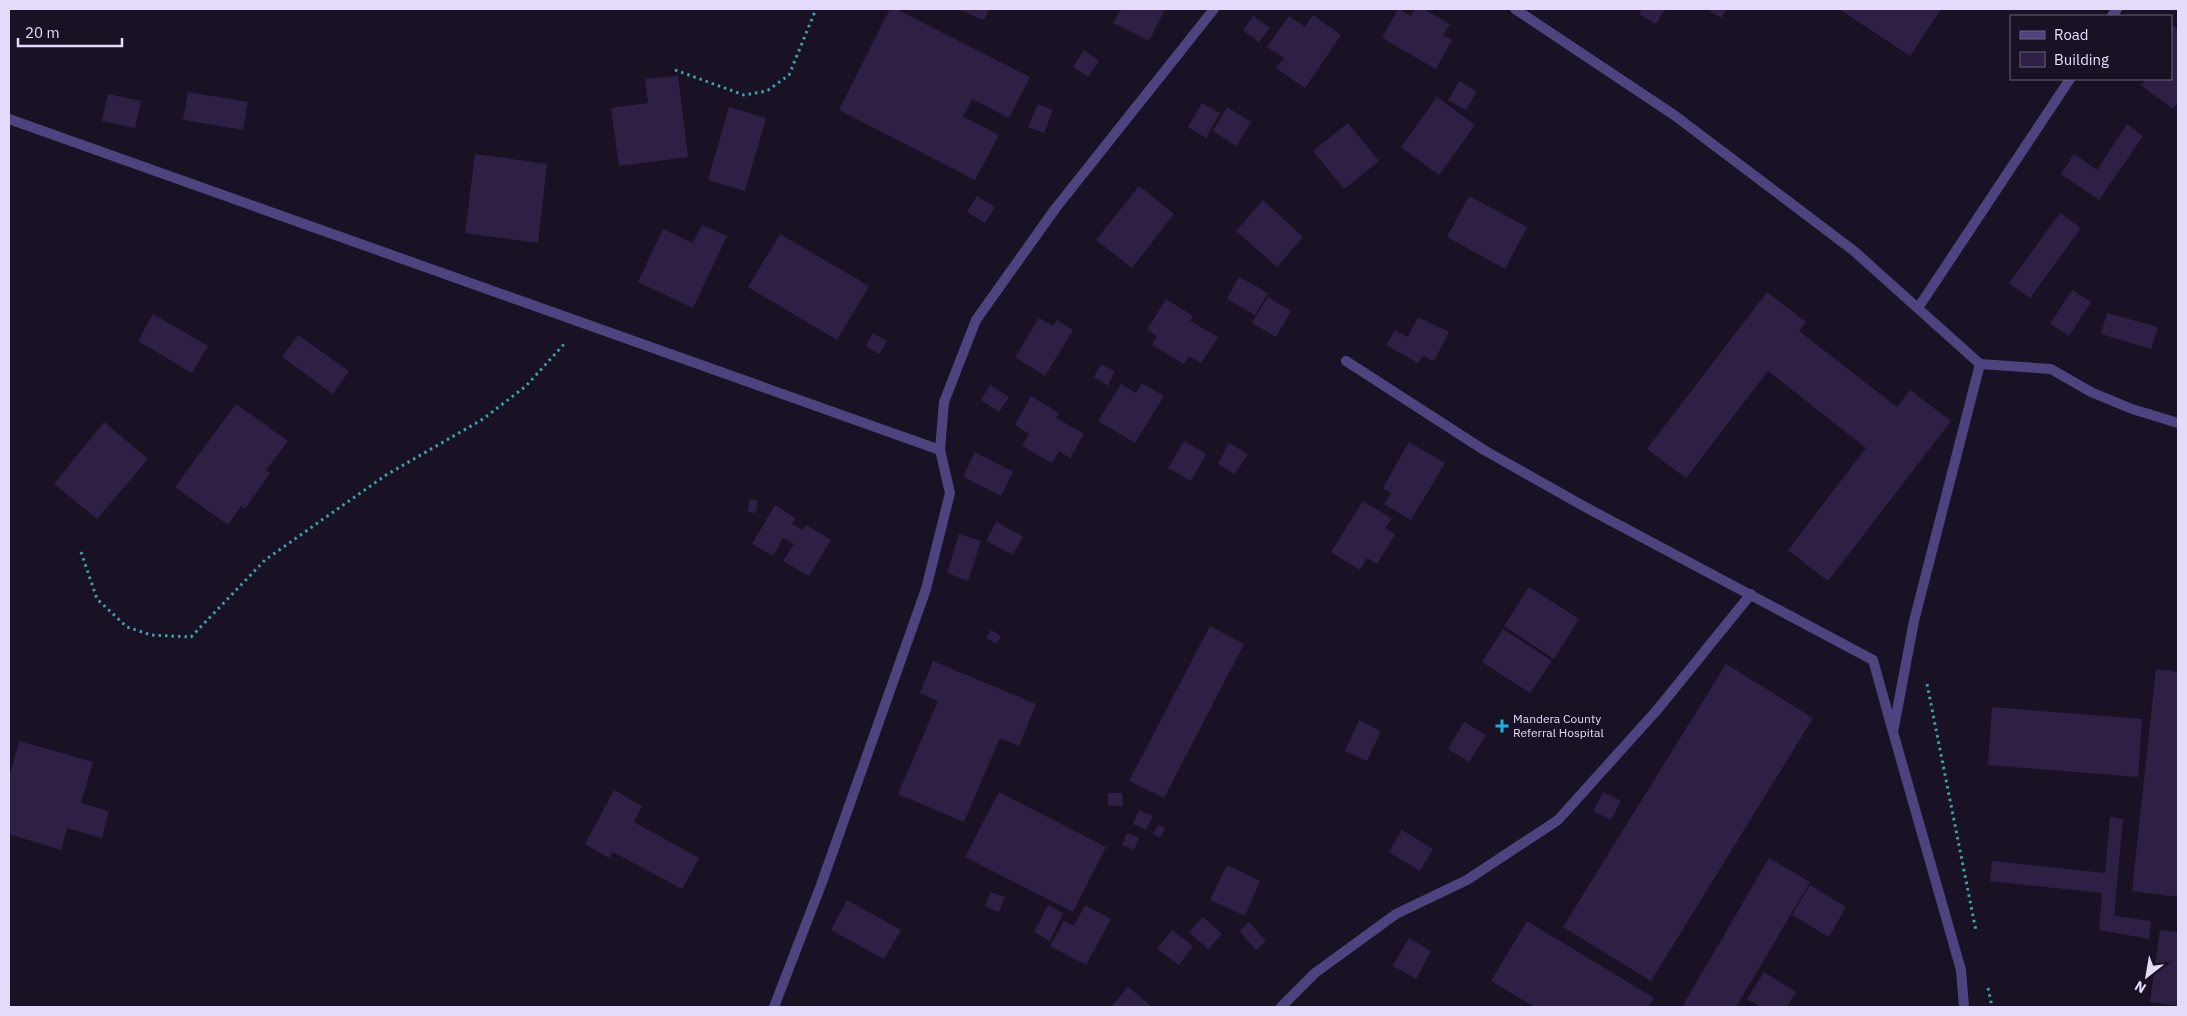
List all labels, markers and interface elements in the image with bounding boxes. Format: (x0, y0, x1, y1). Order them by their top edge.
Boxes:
scale bar (18, 15, 121, 47)
legend (2010, 15, 2172, 80)
text: 20 m (25, 23, 60, 42)
text: Road (2054, 25, 2089, 44)
text: Building (2054, 50, 2109, 69)
place label: Mandera County Referral Hospital (1513, 711, 1604, 740)
marker: Mandera County Referral Hospital (1495, 719, 1509, 733)
north arrow (2122, 951, 2172, 1001)
text: N (2131, 977, 2149, 997)

